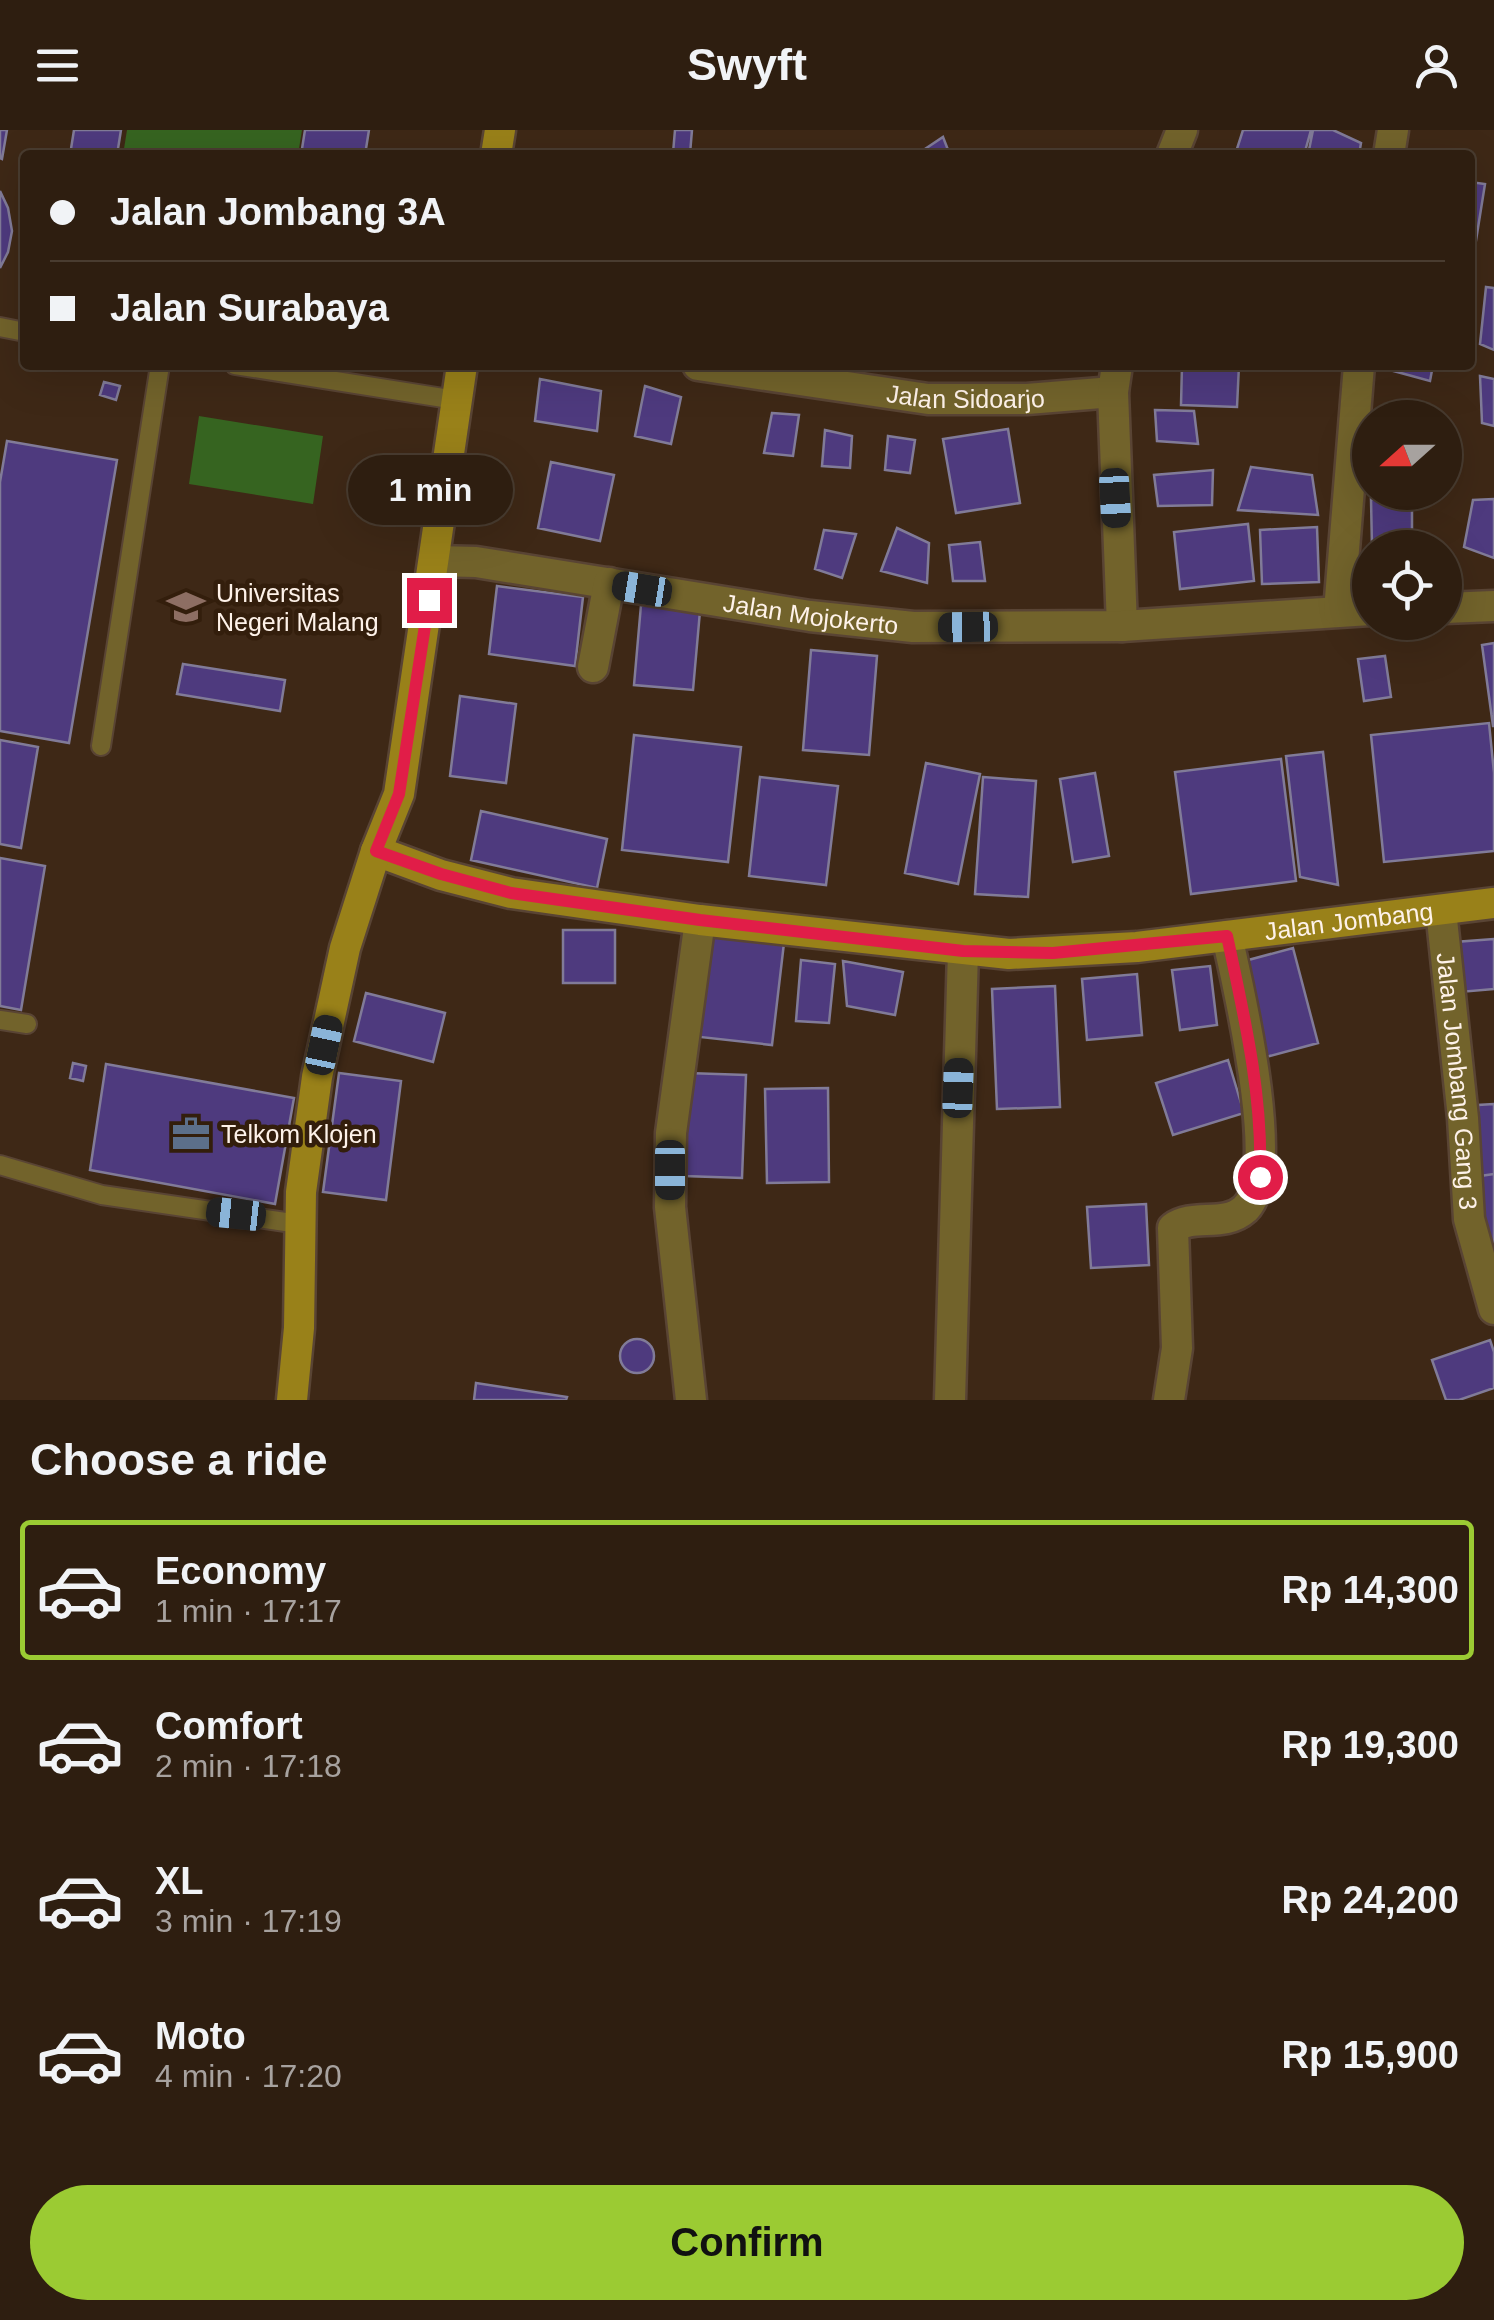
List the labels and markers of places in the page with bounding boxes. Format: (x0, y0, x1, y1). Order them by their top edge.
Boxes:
place label: Universitas Negeri Malang (216, 579, 379, 636)
school or university icon: Universitas Negeri Malang (165, 586, 207, 628)
office icon: Telkom Klojen (170, 1113, 212, 1155)
place label: Telkom Klojen (221, 1120, 377, 1148)

